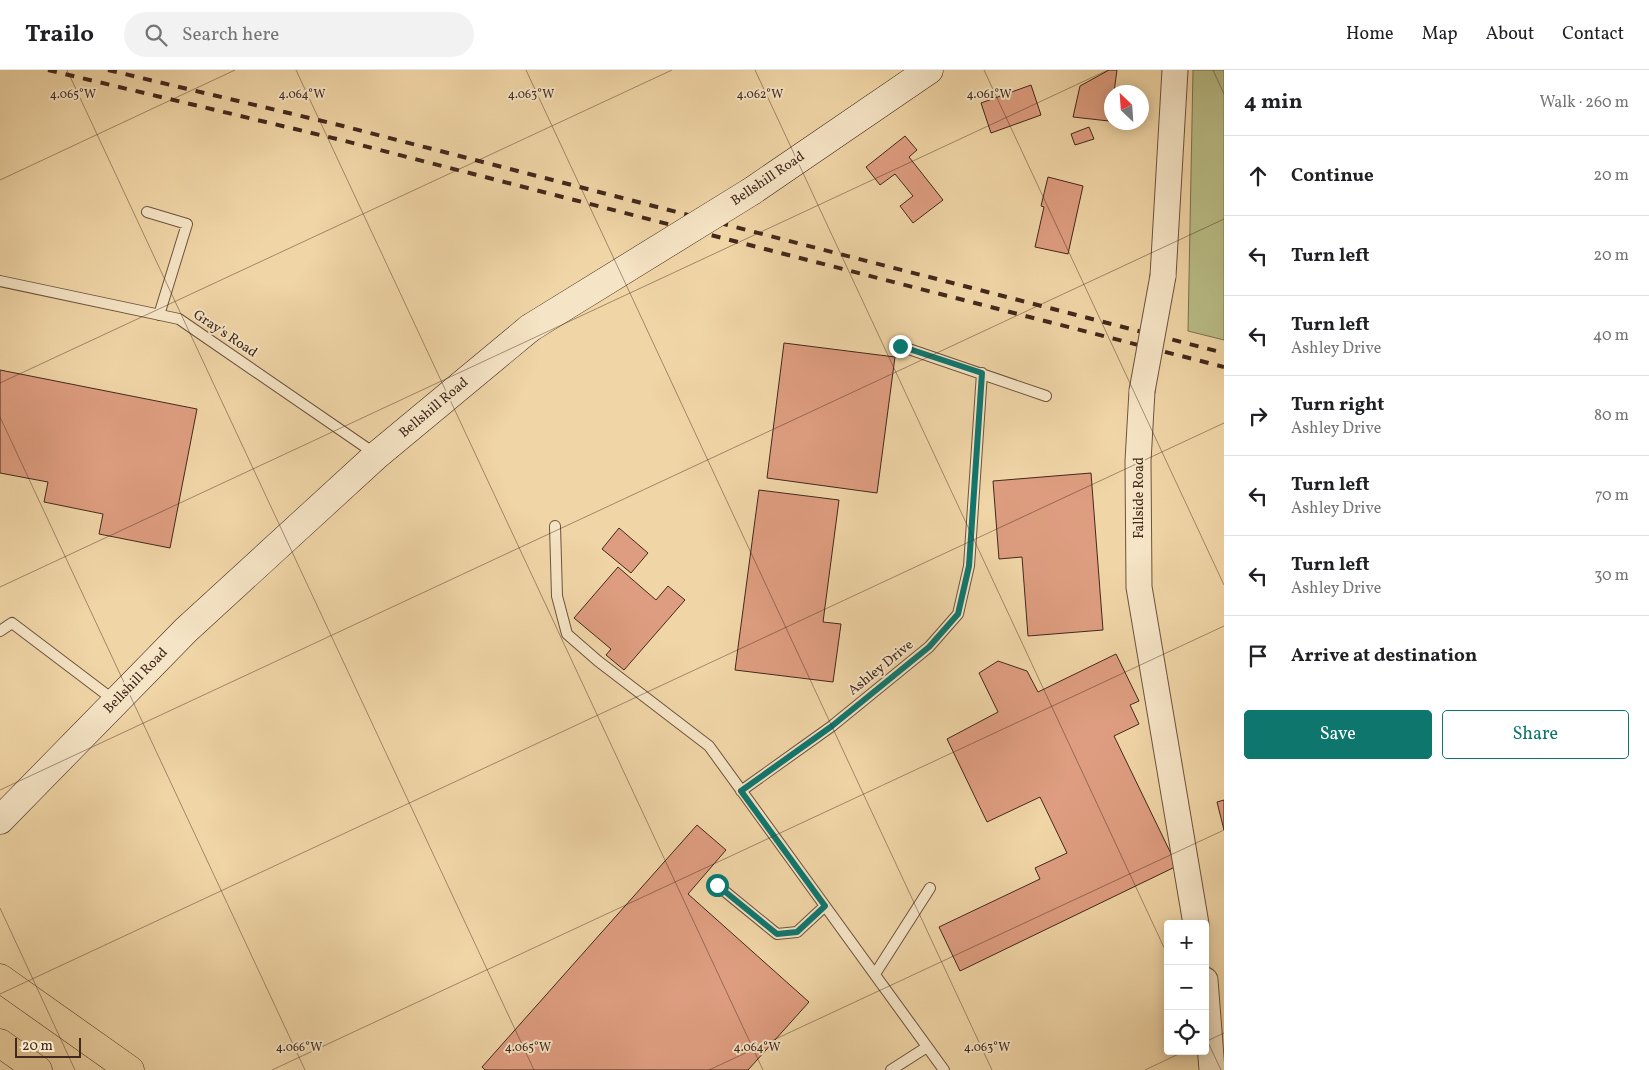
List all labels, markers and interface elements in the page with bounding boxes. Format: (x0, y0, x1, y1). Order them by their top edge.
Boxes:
search box (124, 12, 474, 57)
text: Trailo (25, 18, 94, 52)
icon: search (142, 21, 170, 49)
text: Search here (182, 22, 279, 48)
text: Home (1346, 22, 1394, 47)
text: Map (1422, 22, 1458, 47)
text: About (1486, 22, 1534, 47)
text: Contact (1562, 22, 1624, 47)
north arrow (1104, 85, 1149, 130)
text: 4.065°W (50, 87, 96, 103)
text: 4.064°W (278, 87, 326, 103)
text: 4.063°W (508, 87, 554, 103)
text: 4.062°W (737, 87, 783, 103)
text: 4.061°W (966, 87, 1012, 103)
text: 4 min (1244, 88, 1303, 117)
text: Walk · 260 m (1539, 92, 1629, 114)
street label: Bellshill Road (727, 147, 809, 211)
icon: ahead (1244, 162, 1272, 190)
text: Continue (1291, 163, 1374, 189)
text: 20 m (1594, 165, 1629, 187)
icon: left (1244, 242, 1272, 270)
text: Turn left (1291, 243, 1370, 269)
text: 20 m (1594, 245, 1629, 267)
street label: Gray's Road (189, 306, 261, 362)
text: Turn left (1291, 312, 1370, 338)
icon: left (1244, 322, 1272, 350)
text: 40 m (1593, 325, 1629, 347)
route end (889, 335, 912, 358)
text: Ashley Drive (1291, 338, 1381, 360)
street label: Bellshill Road (395, 373, 473, 443)
text: Turn right (1291, 392, 1384, 418)
icon: right (1244, 402, 1272, 430)
text: 80 m (1594, 405, 1629, 427)
text: Ashley Drive (1291, 418, 1381, 440)
street label: Fallside Road (1130, 457, 1149, 539)
text: Turn left (1291, 472, 1370, 498)
icon: left (1244, 482, 1272, 510)
text: 70 m (1595, 485, 1629, 507)
text: Ashley Drive (1291, 498, 1381, 520)
text: Turn left (1291, 552, 1370, 578)
icon: left (1244, 562, 1272, 590)
text: 30 m (1594, 565, 1629, 587)
text: Ashley Drive (1291, 578, 1381, 600)
street label: Ashley Drive (844, 636, 918, 700)
icon: arrive (1244, 642, 1272, 670)
text: Arrive at destination (1291, 643, 1477, 669)
street label: Bellshill Road (100, 644, 172, 718)
button: Save (1244, 710, 1432, 759)
button: Share (1442, 710, 1629, 759)
route start (706, 874, 729, 897)
map controls (1164, 920, 1209, 1055)
button: + (1164, 920, 1209, 965)
button: − (1164, 965, 1209, 1010)
button: locate (1164, 1010, 1209, 1055)
scale bar (15, 1035, 81, 1058)
text: 20 m (22, 1037, 53, 1056)
text: 4.066°W (276, 1040, 322, 1056)
text: 4.065°W (505, 1040, 551, 1056)
text: 4.064°W (733, 1040, 781, 1056)
text: 4.063°W (964, 1040, 1010, 1056)

